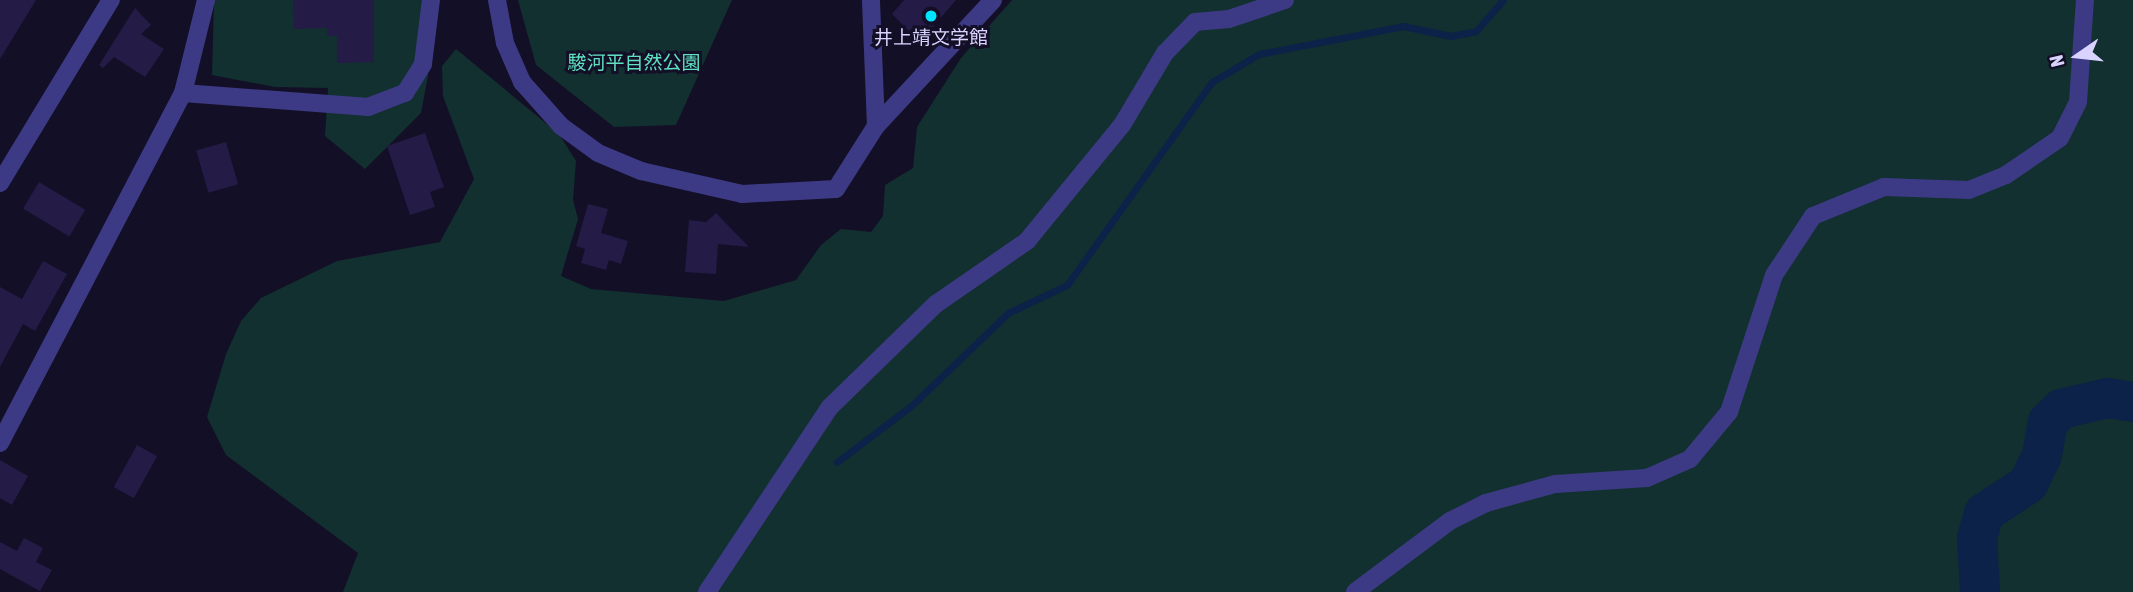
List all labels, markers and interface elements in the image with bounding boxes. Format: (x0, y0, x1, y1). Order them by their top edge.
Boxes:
marker: 井上靖文学館 (923, 8, 939, 24)
north arrow (2042, 21, 2112, 91)
place label: 井上靖文学館 (874, 27, 988, 49)
park label: 駿河平自然公園 (568, 52, 700, 74)
text: N (2045, 53, 2069, 69)

